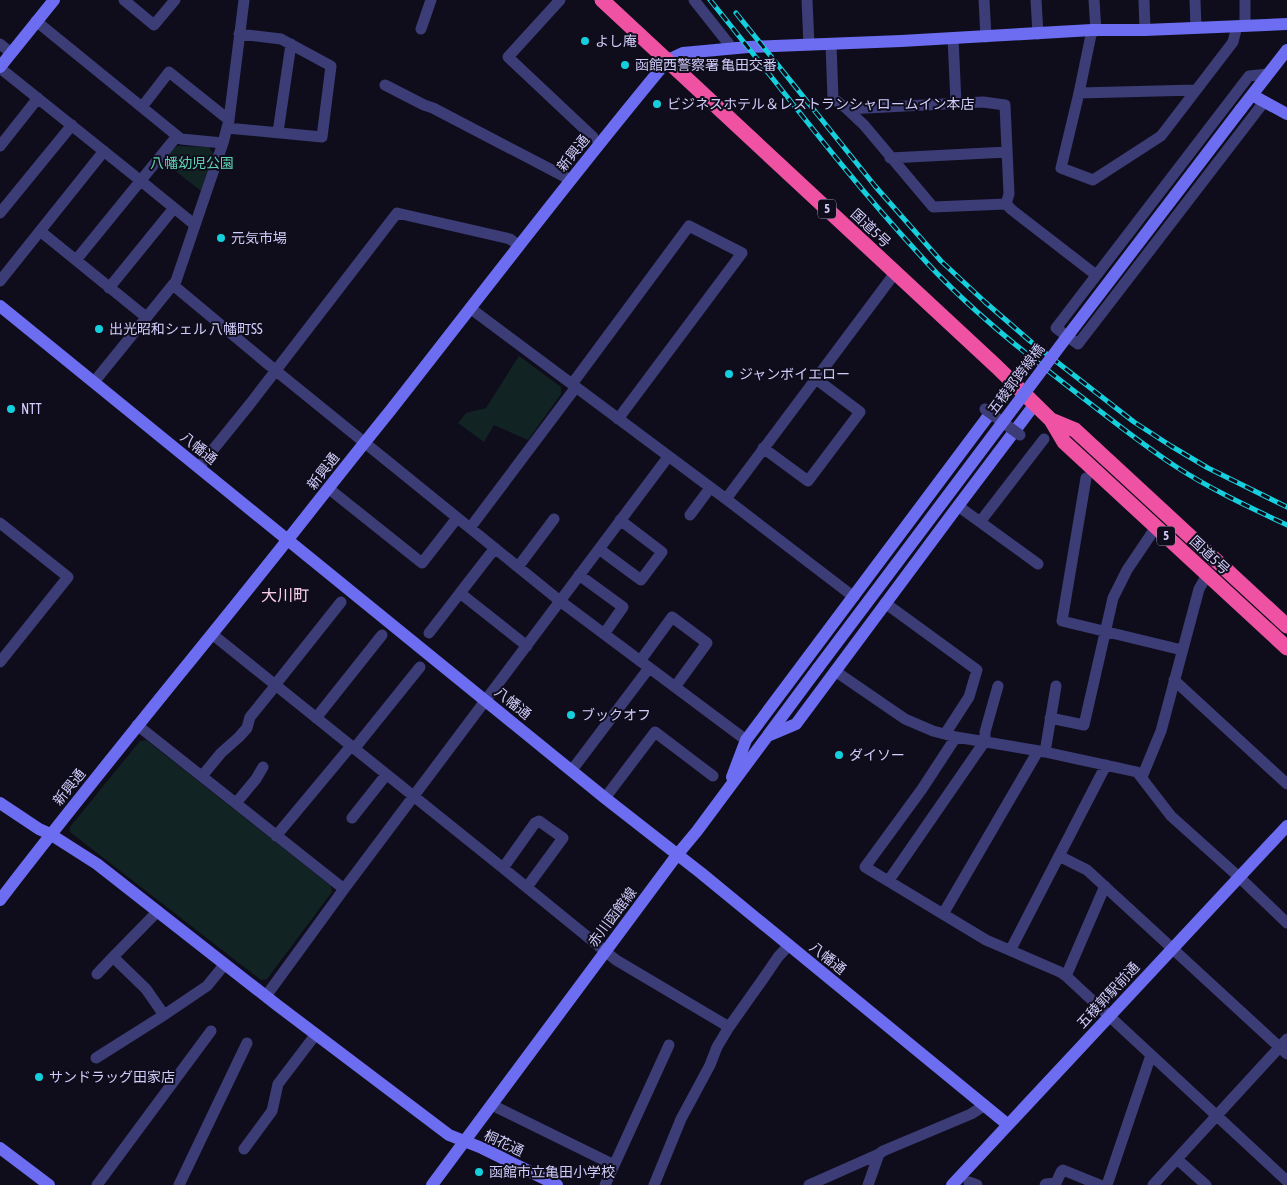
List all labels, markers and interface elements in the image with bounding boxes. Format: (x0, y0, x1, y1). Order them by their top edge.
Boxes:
place label: よし庵 (595, 33, 637, 49)
marker: よし庵 (579, 35, 591, 47)
place label: 函館西警察署 亀田交番 (635, 57, 777, 73)
marker: 函館西警察署 亀田交番 (619, 59, 631, 71)
place label: ビジネスホテル＆レストランシャロームイン本店 (667, 96, 975, 112)
marker: ビジネスホテル＆レストランシャロームイン本店 (651, 98, 663, 110)
street label: 新興通 (554, 132, 592, 174)
park label: 八幡幼児公園 (150, 155, 234, 171)
road number: 5 (818, 200, 836, 218)
street label: 国道5号 (848, 206, 894, 250)
place label: 元気市場 (231, 230, 287, 246)
marker: 元気市場 (215, 232, 227, 244)
place label: 出光昭和シェル 八幡町SS (109, 321, 263, 337)
marker: 出光昭和シェル 八幡町SS (93, 323, 105, 335)
street label: 五稜郭跨線橋 (984, 341, 1048, 417)
place label: ジャンボイエロー (739, 366, 850, 382)
marker: ジャンボイエロー (723, 368, 735, 380)
place label: NTT (21, 401, 42, 417)
marker: NTT (5, 403, 17, 415)
street label: 八幡通 (178, 429, 220, 467)
street label: 新興通 (304, 450, 342, 492)
road number: 5 (1157, 526, 1175, 546)
street label: 国道5号 (1187, 533, 1233, 577)
district label: 大川町 (261, 586, 309, 604)
street label: 八幡通 (492, 684, 534, 722)
place label: ブックオフ (581, 707, 651, 723)
marker: ブックオフ (565, 709, 577, 721)
place label: ダイソー (849, 747, 905, 763)
marker: ダイソー (833, 749, 845, 761)
street label: 新興通 (50, 766, 88, 808)
street label: 赤川函館線 (585, 884, 639, 950)
street label: 八幡通 (807, 939, 849, 977)
street label: 五稜郭駅前通 (1074, 959, 1142, 1031)
place label: サンドラッグ田家店 (49, 1069, 175, 1085)
marker: サンドラッグ田家店 (33, 1071, 45, 1083)
street label: 桐花通 (482, 1127, 526, 1159)
place label: 函館市立亀田小学校 (489, 1164, 615, 1180)
marker: 函館市立亀田小学校 (473, 1166, 485, 1178)

